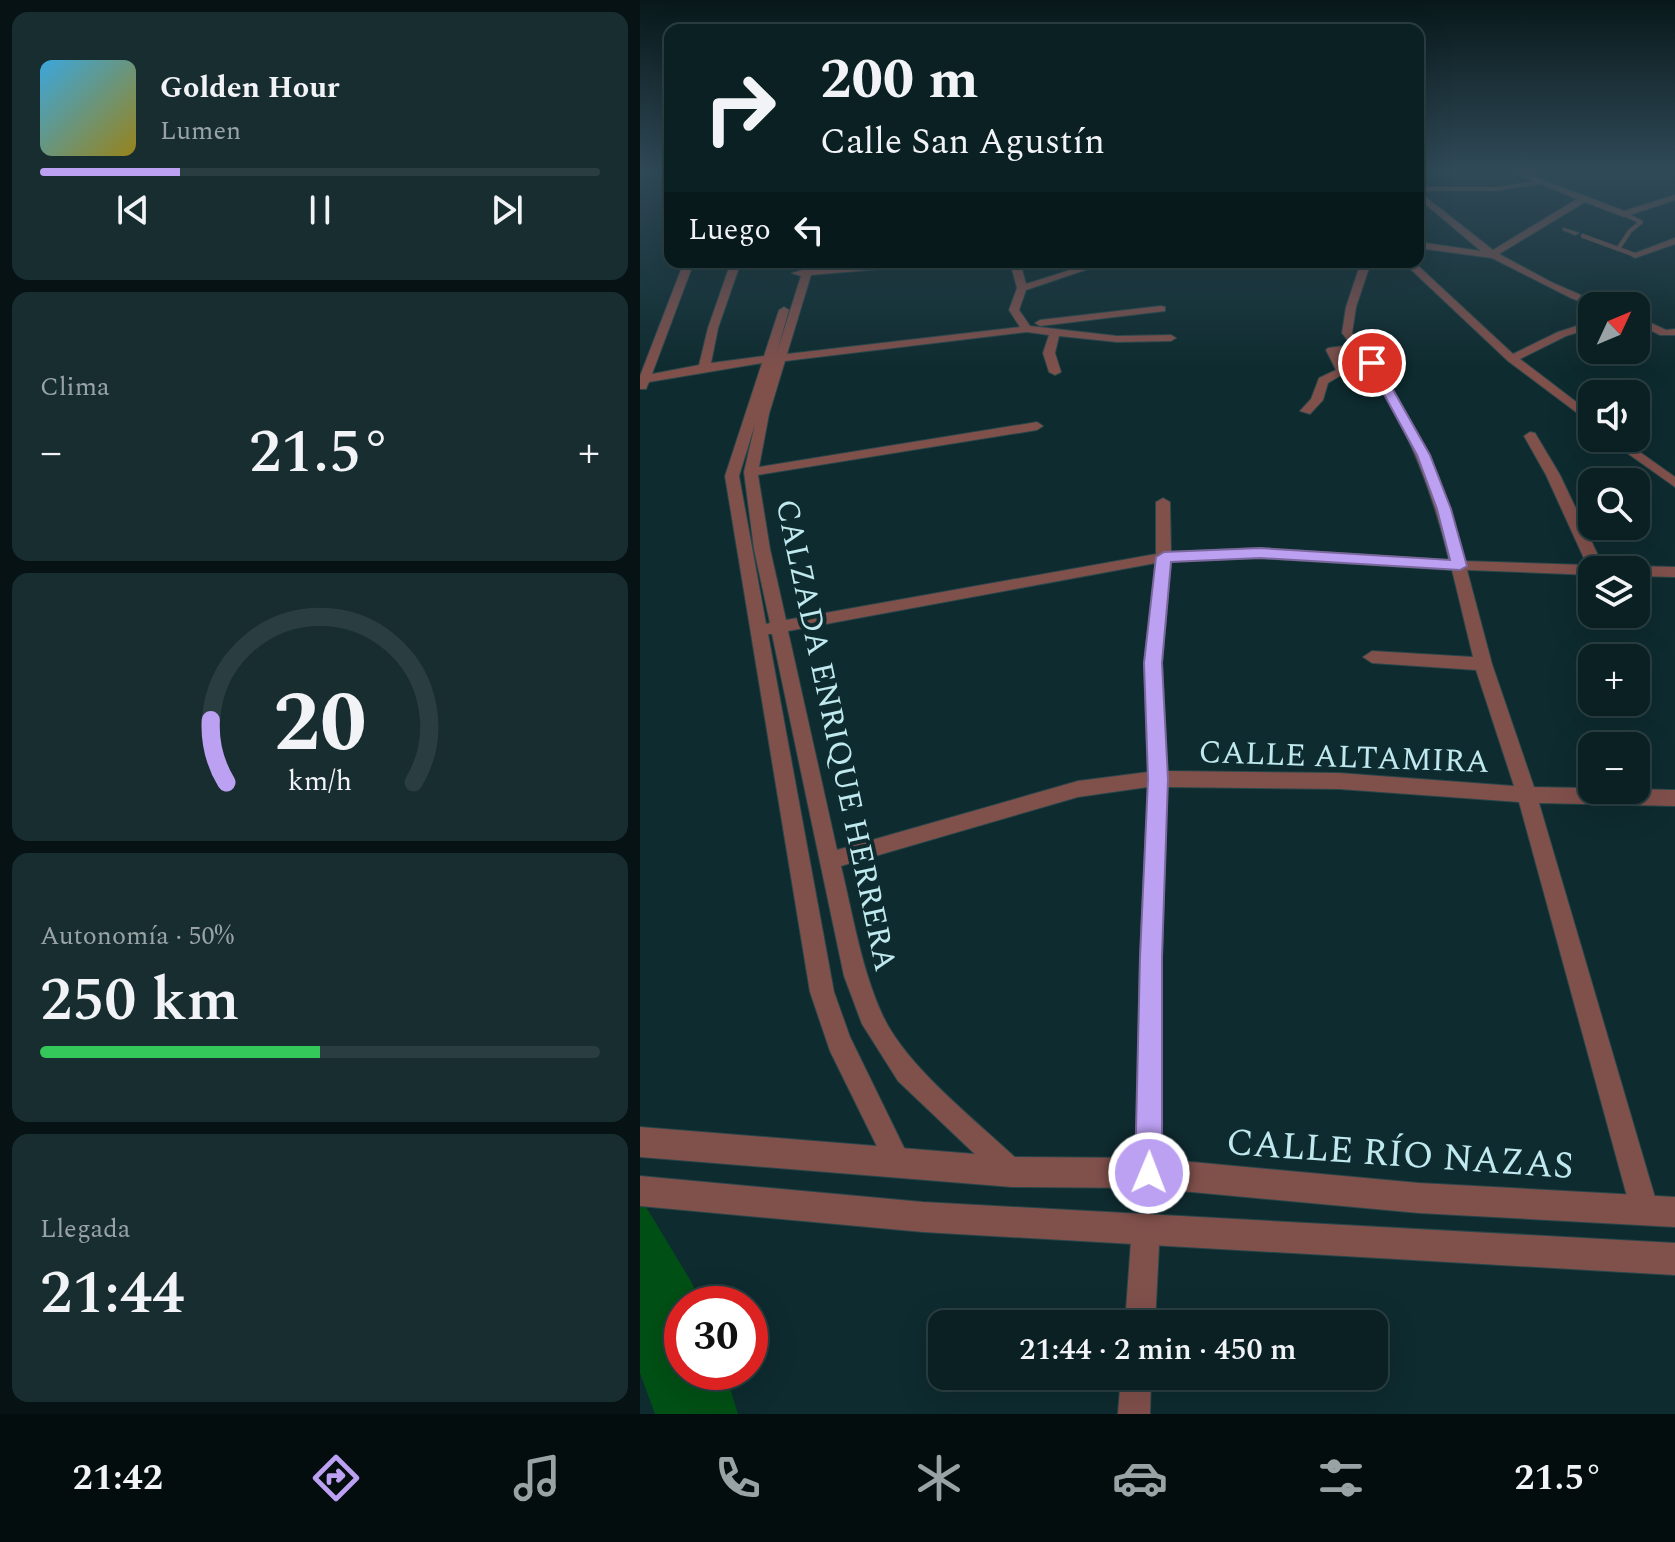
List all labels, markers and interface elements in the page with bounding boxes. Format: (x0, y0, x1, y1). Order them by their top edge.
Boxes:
text: 200 m (820, 38, 979, 123)
icon: right (688, 56, 792, 160)
text: Golden Hour (160, 65, 340, 111)
text: Lumen (160, 111, 241, 151)
text: Calle San Agustín (820, 115, 1105, 170)
icon: previous (111, 188, 155, 232)
icon: pause (298, 188, 342, 232)
icon: next (485, 188, 529, 232)
text: Luego (688, 207, 771, 253)
icon: left (787, 208, 831, 252)
north arrow (1578, 292, 1650, 364)
map controls (1578, 292, 1650, 804)
pin (1338, 329, 1406, 397)
icon: arrive (1350, 341, 1394, 385)
text: Clima (40, 367, 110, 407)
button: sound (1578, 380, 1650, 452)
text: 21.5° (249, 407, 391, 499)
text: − (40, 419, 62, 486)
text: + (578, 419, 600, 486)
button: search (1578, 468, 1650, 540)
street label: CALZADA ENRIQUE HERRERA (761, 495, 910, 976)
button: layers (1578, 556, 1650, 628)
button: + (1578, 644, 1650, 716)
text: 20 (273, 661, 367, 788)
street label: CALLE ALTAMIRA (1198, 728, 1490, 787)
button: − (1578, 732, 1650, 804)
text: km/h (288, 760, 352, 803)
text: Autonomía · 50% (40, 916, 234, 956)
text: 250 km (40, 955, 240, 1047)
street label: CALLE RÍO NAZAS (1224, 1114, 1575, 1196)
position arrow (1107, 1131, 1191, 1215)
text: Llegada (40, 1209, 131, 1249)
text: 21:44 (40, 1248, 184, 1340)
speed limit sign: 30 (664, 1286, 768, 1390)
text: 21:44 · 2 min · 450 m (1019, 1327, 1297, 1373)
icon: directions (308, 1450, 364, 1506)
icon: music (509, 1450, 565, 1506)
icon: phone (710, 1450, 766, 1506)
icon: climate (911, 1450, 967, 1506)
icon: car (1112, 1450, 1168, 1506)
icon: filters (1313, 1450, 1369, 1506)
text: 21:42 (73, 1451, 163, 1506)
text: 21.5° (1514, 1451, 1602, 1506)

